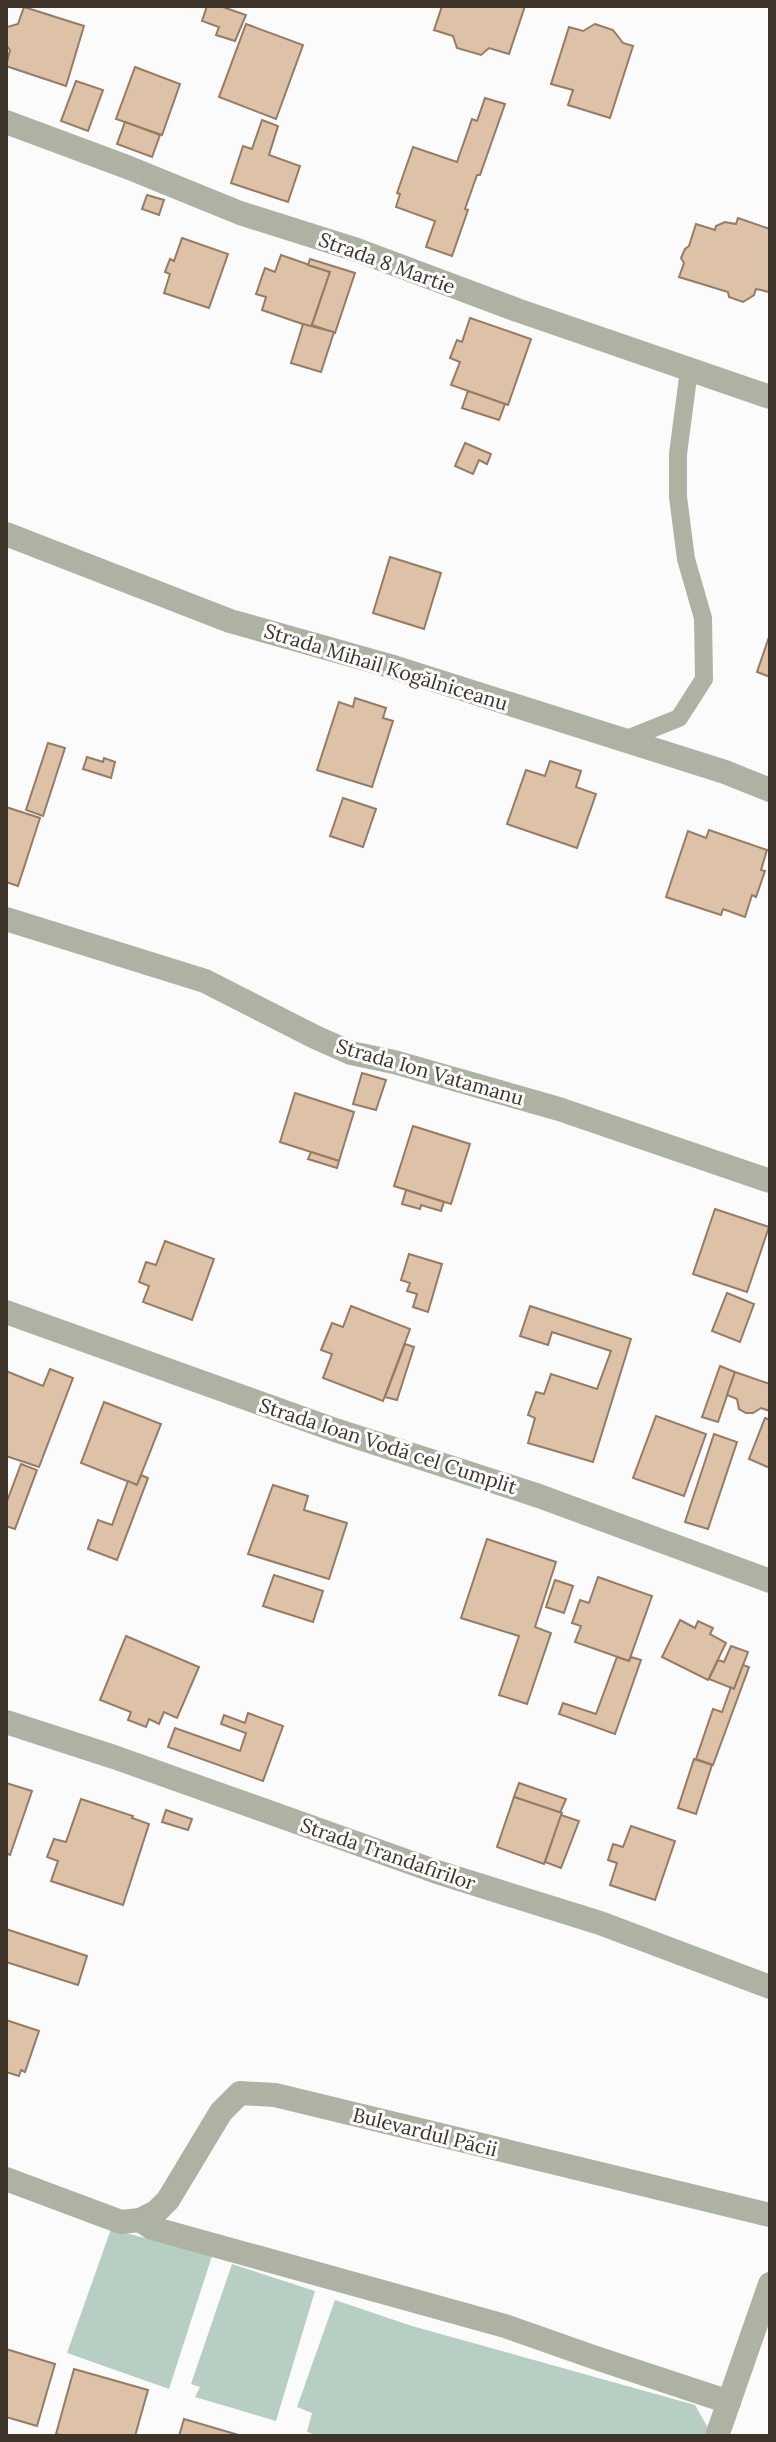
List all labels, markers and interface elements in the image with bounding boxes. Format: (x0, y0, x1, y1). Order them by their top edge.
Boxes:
street label: Strada 8 Martie (315, 226, 459, 299)
street label: Strada Mihail Kogălniceanu (261, 618, 511, 716)
street label: Strada Ion Vatamanu (334, 1033, 527, 1110)
street label: Strada Ioan Vodă cel Cumplit (256, 1392, 520, 1499)
street label: Strada Trandafirilor (297, 1812, 479, 1895)
street label: Bulevardul Păcii (350, 2101, 500, 2162)

